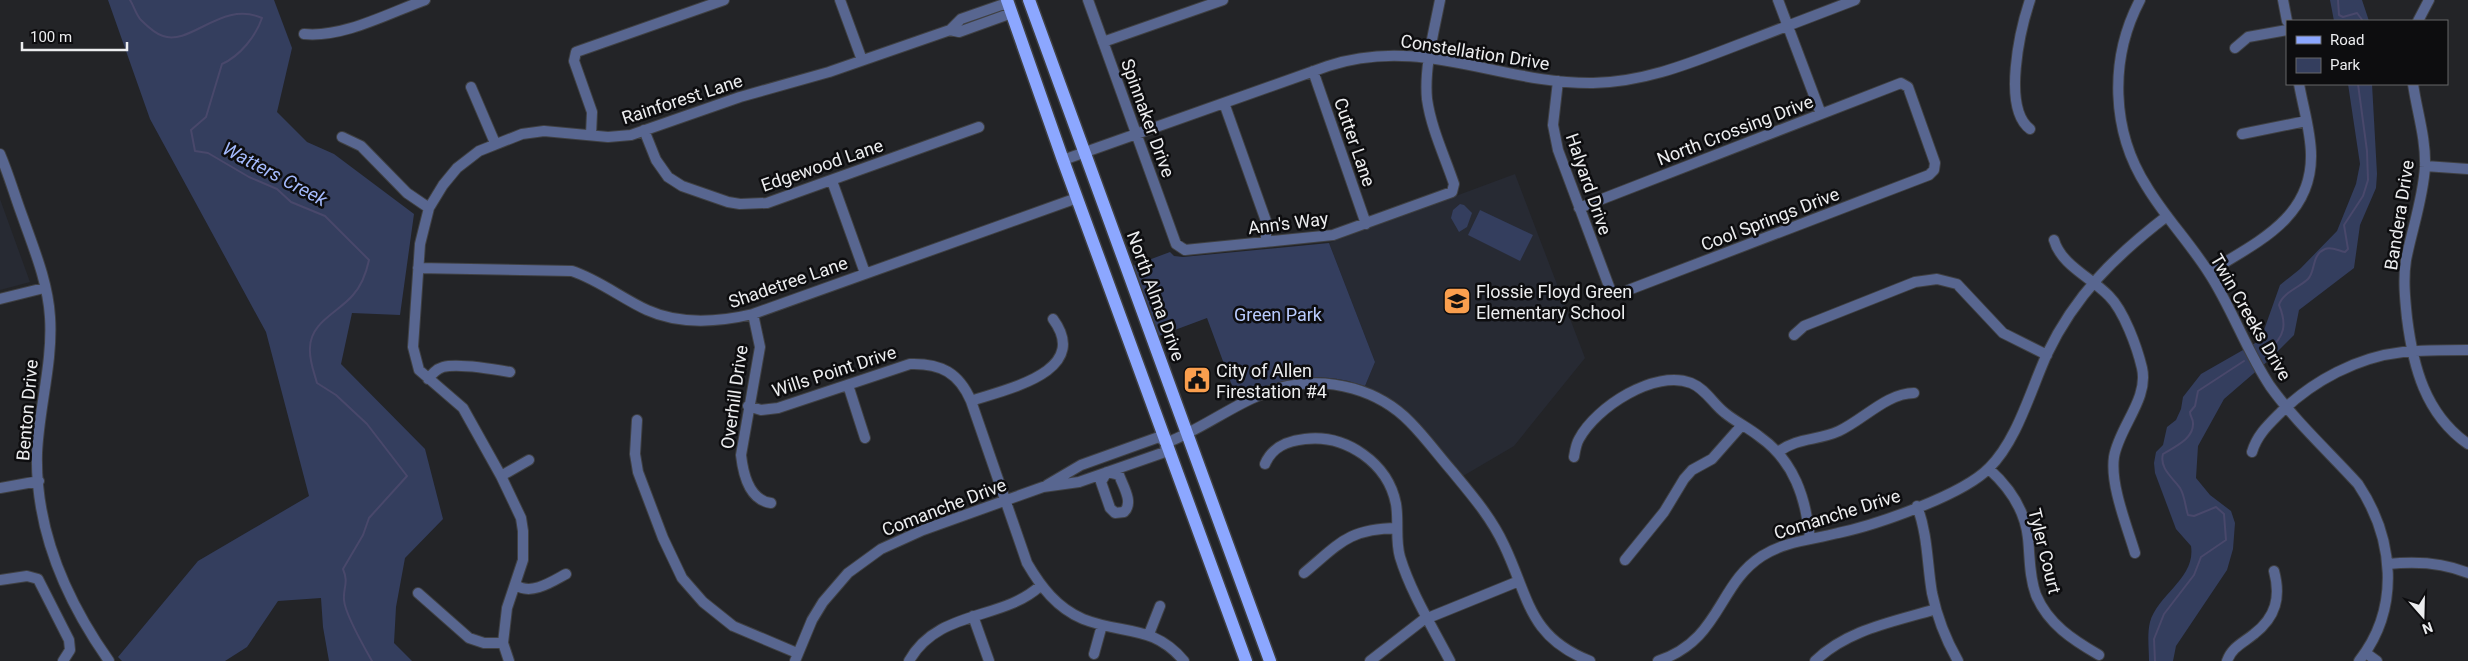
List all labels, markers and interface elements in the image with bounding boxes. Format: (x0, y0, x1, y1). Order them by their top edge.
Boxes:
scale bar (22, 20, 128, 52)
legend (2286, 20, 2448, 85)
text: 100 m (30, 28, 72, 46)
street label: Constellation Drive (1399, 30, 1551, 74)
text: Road (2330, 31, 2364, 49)
street label: Spinnaker Drive (1117, 56, 1179, 180)
text: Park (2330, 56, 2361, 74)
street label: Rainforest Lane (619, 70, 745, 128)
street label: North Crossing Drive (1654, 91, 1816, 169)
street label: Cutter Lane (1330, 95, 1380, 189)
street label: Halyard Drive (1562, 130, 1616, 238)
street label: Edgewood Lane (758, 134, 886, 196)
water label: Watters Creek (219, 137, 332, 212)
street label: Bandera Drive (2380, 158, 2418, 272)
street label: Cool Springs Drive (1698, 183, 1842, 255)
street label: Ann's Way (1247, 208, 1330, 238)
street label: North Alma Drive (1123, 228, 1189, 364)
street label: Twin Creeks Drive (2206, 250, 2296, 384)
street label: Shadetree Lane (726, 252, 850, 312)
place label: Flossie Floyd Green Elementary School (1476, 281, 1632, 323)
school or university icon: Flossie Floyd Green Elementary School (1442, 286, 1472, 316)
park label: Green Park (1234, 304, 1323, 325)
street label: Wills Point Drive (769, 341, 899, 401)
street label: Overhill Drive (716, 344, 752, 450)
street label: Benton Drive (12, 359, 42, 461)
place label: City of Allen Firestation #4 (1216, 360, 1327, 402)
public building icon: City of Allen Firestation #4 (1182, 365, 1212, 395)
street label: Comanche Drive (879, 474, 1009, 540)
street label: Comanche Drive (1771, 485, 1903, 543)
street label: Tyler Court (2024, 506, 2066, 596)
north arrow (2398, 591, 2448, 641)
text: N (2420, 619, 2435, 637)

